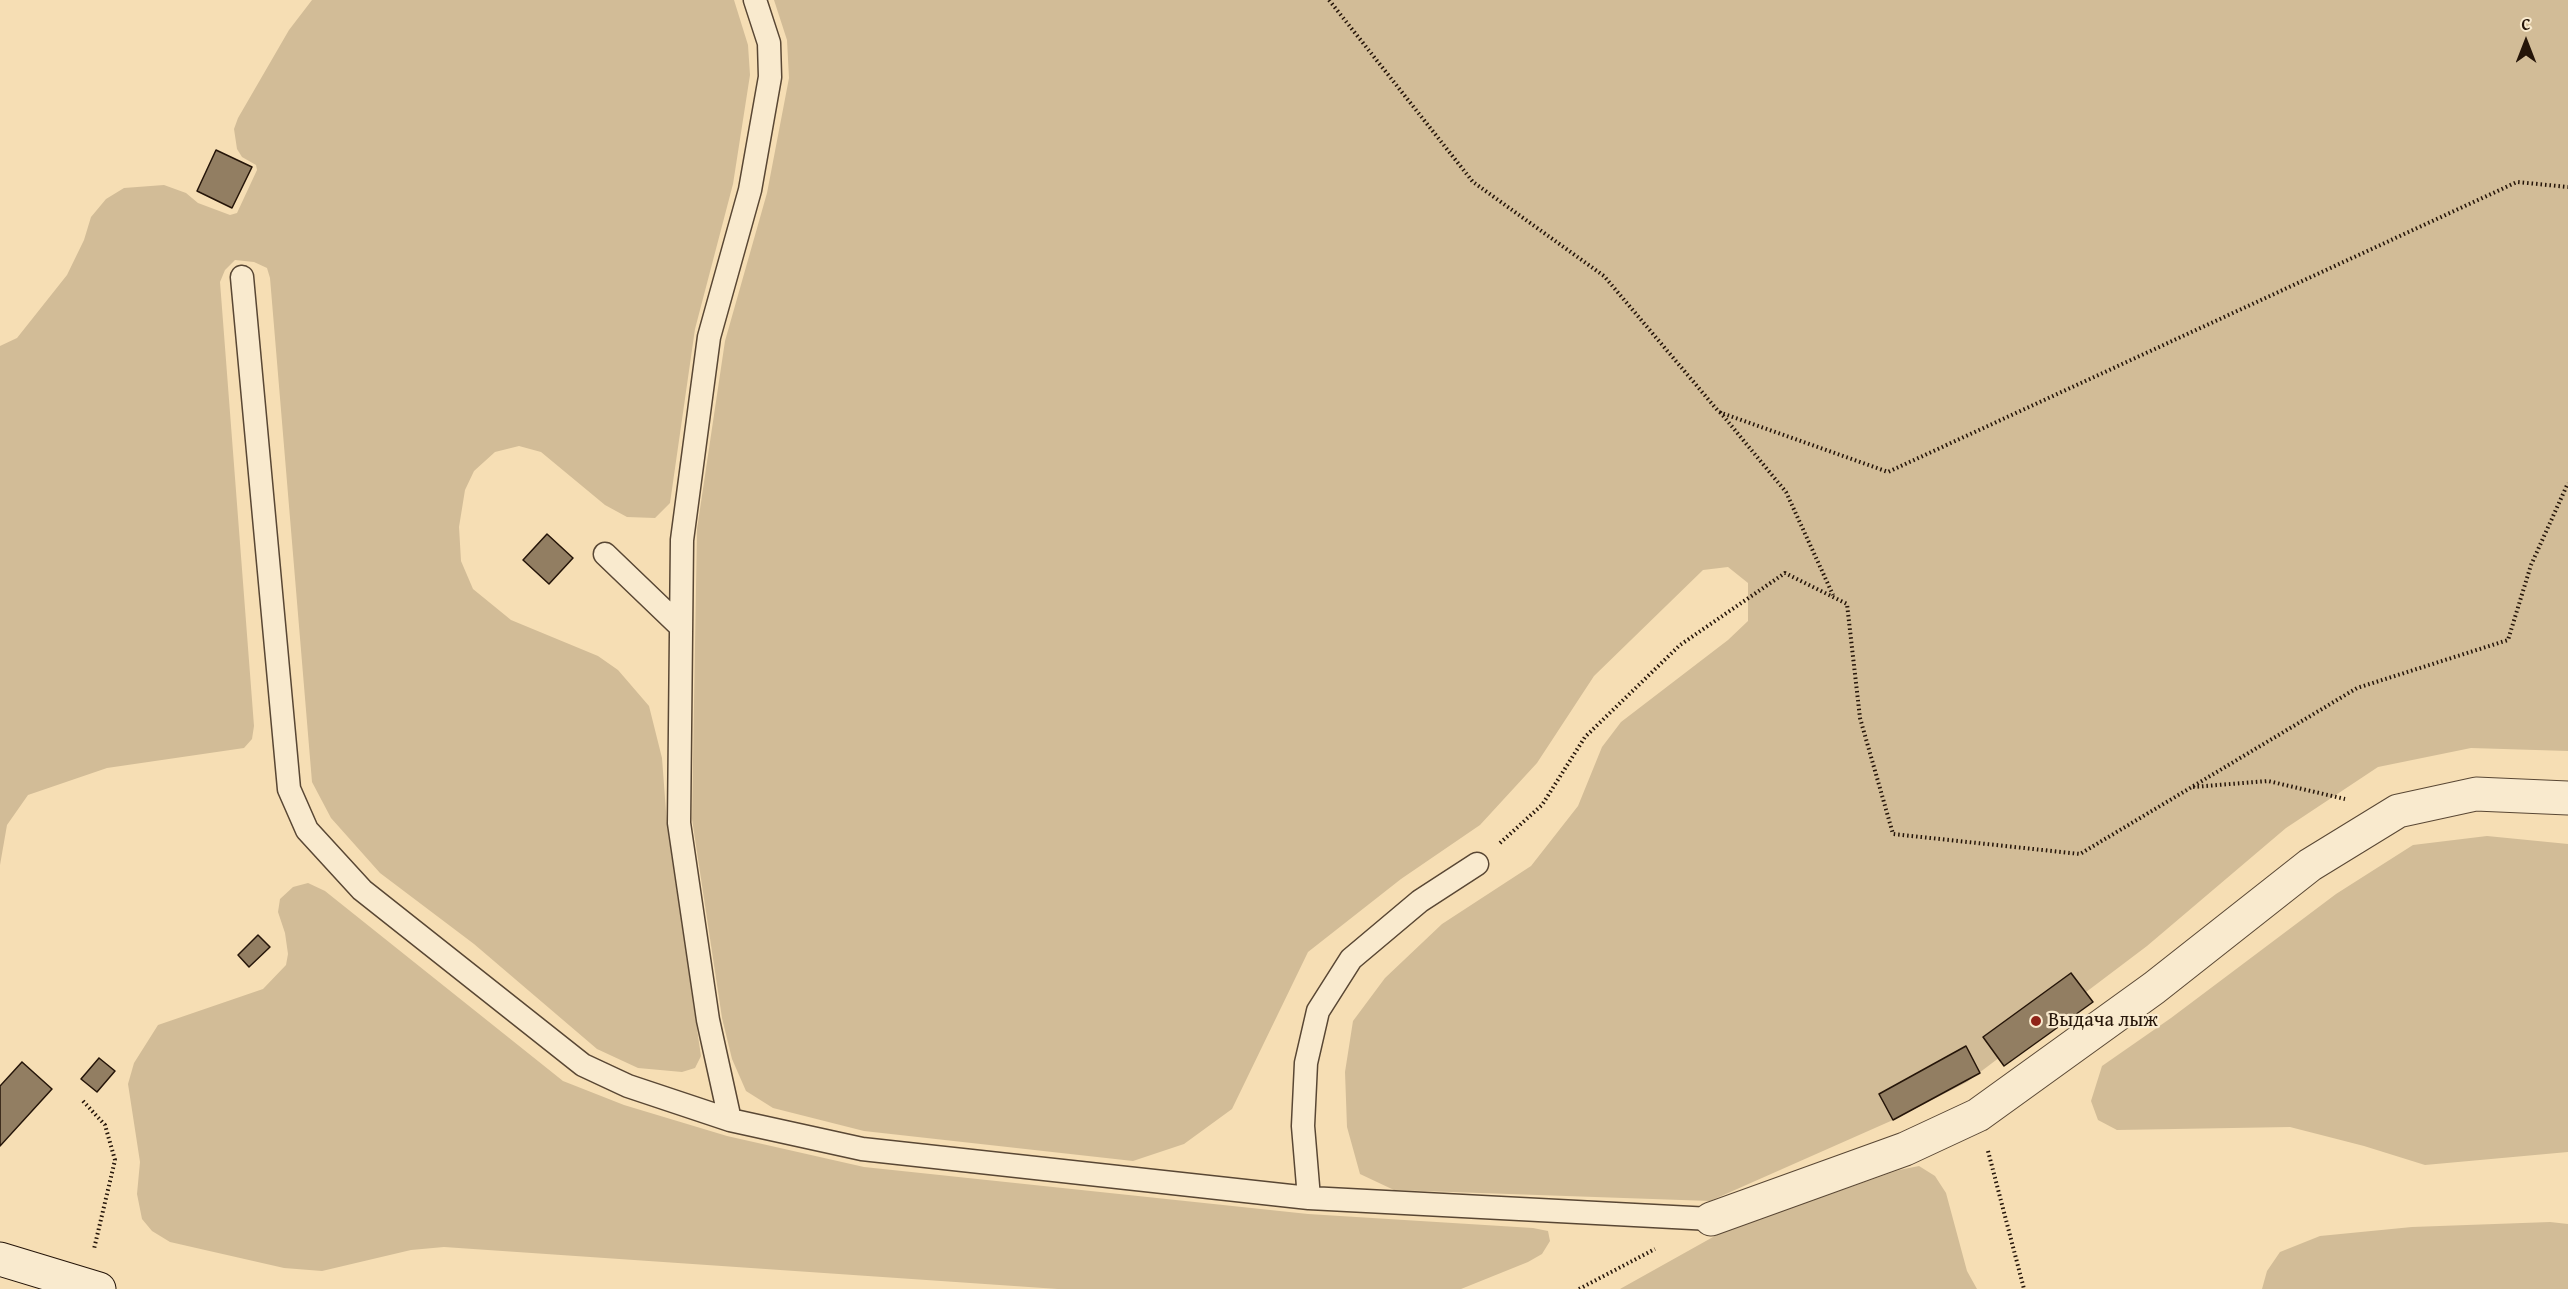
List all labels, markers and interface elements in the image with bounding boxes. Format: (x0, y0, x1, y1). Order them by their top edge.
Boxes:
north arrow (2496, 12, 2556, 72)
text: С (2521, 12, 2531, 36)
place label: Выдача лыж (2048, 1009, 2158, 1033)
marker: Выдача лыж (2029, 1014, 2043, 1028)

